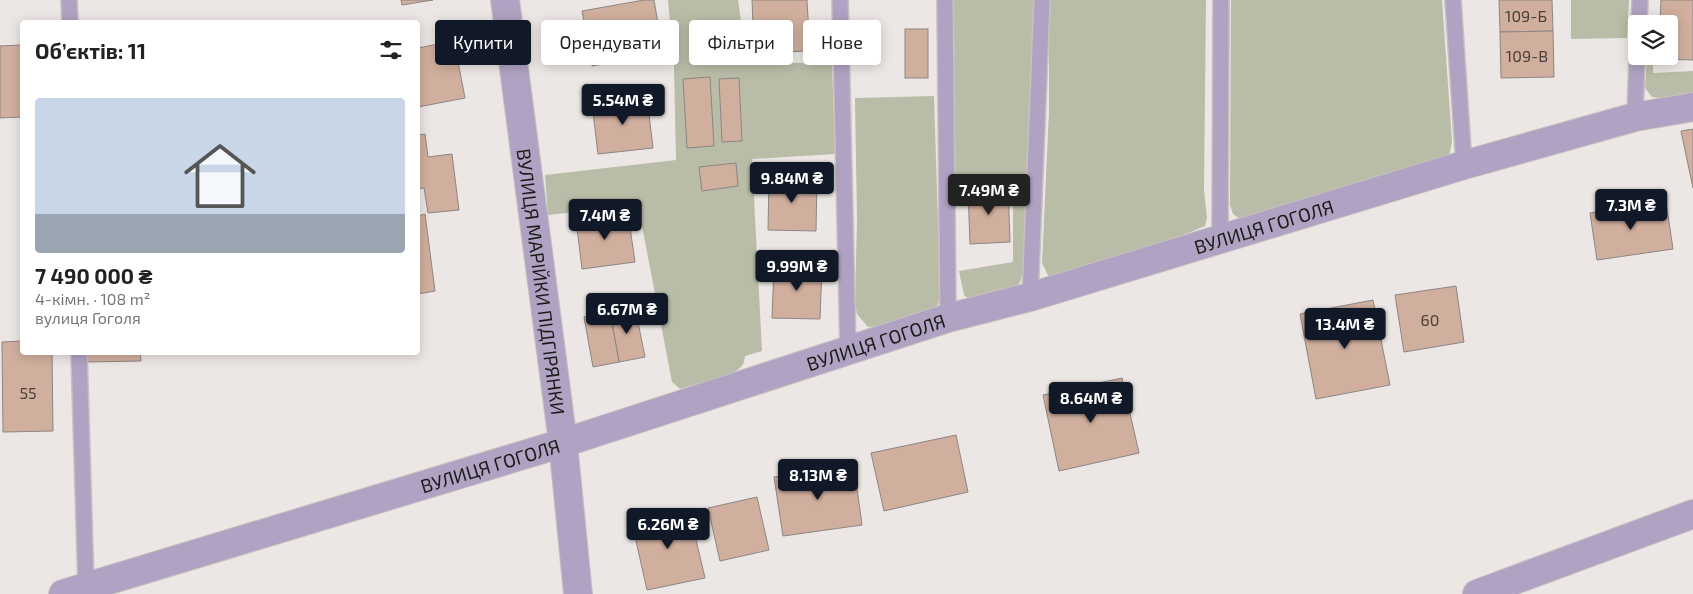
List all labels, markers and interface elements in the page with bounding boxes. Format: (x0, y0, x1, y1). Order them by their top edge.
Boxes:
house number: 109-Б (1505, 6, 1547, 25)
map controls (1628, 15, 1678, 65)
button: layers (1628, 15, 1678, 65)
chip: Купити (435, 20, 531, 65)
chip: Орендувати (541, 20, 679, 65)
chip: Фільтри (689, 20, 793, 65)
chip: Нове (803, 20, 881, 65)
icon: filters (377, 36, 405, 64)
text: Об’єктів: 11 (35, 38, 146, 63)
house number: 109-В (1506, 46, 1548, 65)
pin: 5.54M ₴ (577, 84, 669, 126)
text: 5.54M ₴ (593, 90, 653, 109)
icon: home (175, 131, 265, 221)
street label: ВУЛИЦЯ МАРІЙКИ ПІДГІРЯНКИ (513, 147, 571, 416)
pin: 9.84M ₴ (746, 162, 838, 204)
text: 9.84M ₴ (761, 168, 823, 187)
pin: 7.49M ₴ (943, 174, 1035, 216)
text: 7.49M ₴ (959, 180, 1019, 199)
pin: 7.3M ₴ (1590, 188, 1672, 231)
street label: ВУЛИЦЯ ГОГОЛЯ (1191, 194, 1336, 258)
text: 7.3M ₴ (1606, 195, 1656, 214)
pin: 7.4M ₴ (564, 198, 646, 241)
text: 7.4M ₴ (580, 205, 630, 224)
pin: 9.99M ₴ (751, 250, 843, 292)
text: 9.99M ₴ (767, 256, 828, 275)
text: 7 490 000 ₴ (35, 263, 152, 288)
text: 4-кімн. · 108 m² (35, 289, 150, 308)
pin: 6.67M ₴ (581, 292, 673, 335)
text: 6.67M ₴ (597, 299, 657, 318)
text: вулиця Гоголя (35, 308, 141, 327)
street label: ВУЛИЦЯ ГОГОЛЯ (803, 308, 948, 375)
pin: 13.4M ₴ (1299, 308, 1391, 350)
house number: 60 (1421, 310, 1439, 329)
text: 13.4M ₴ (1316, 314, 1374, 333)
pin: 8.64M ₴ (1045, 382, 1137, 424)
house number: 55 (19, 383, 37, 402)
text: 8.64M ₴ (1060, 388, 1122, 407)
street label: ВУЛИЦЯ ГОГОЛЯ (417, 433, 562, 497)
pin: 8.13M ₴ (772, 458, 864, 501)
text: 8.13M ₴ (789, 465, 847, 484)
pin: 6.26M ₴ (622, 508, 714, 550)
text: 6.26M ₴ (638, 514, 698, 533)

